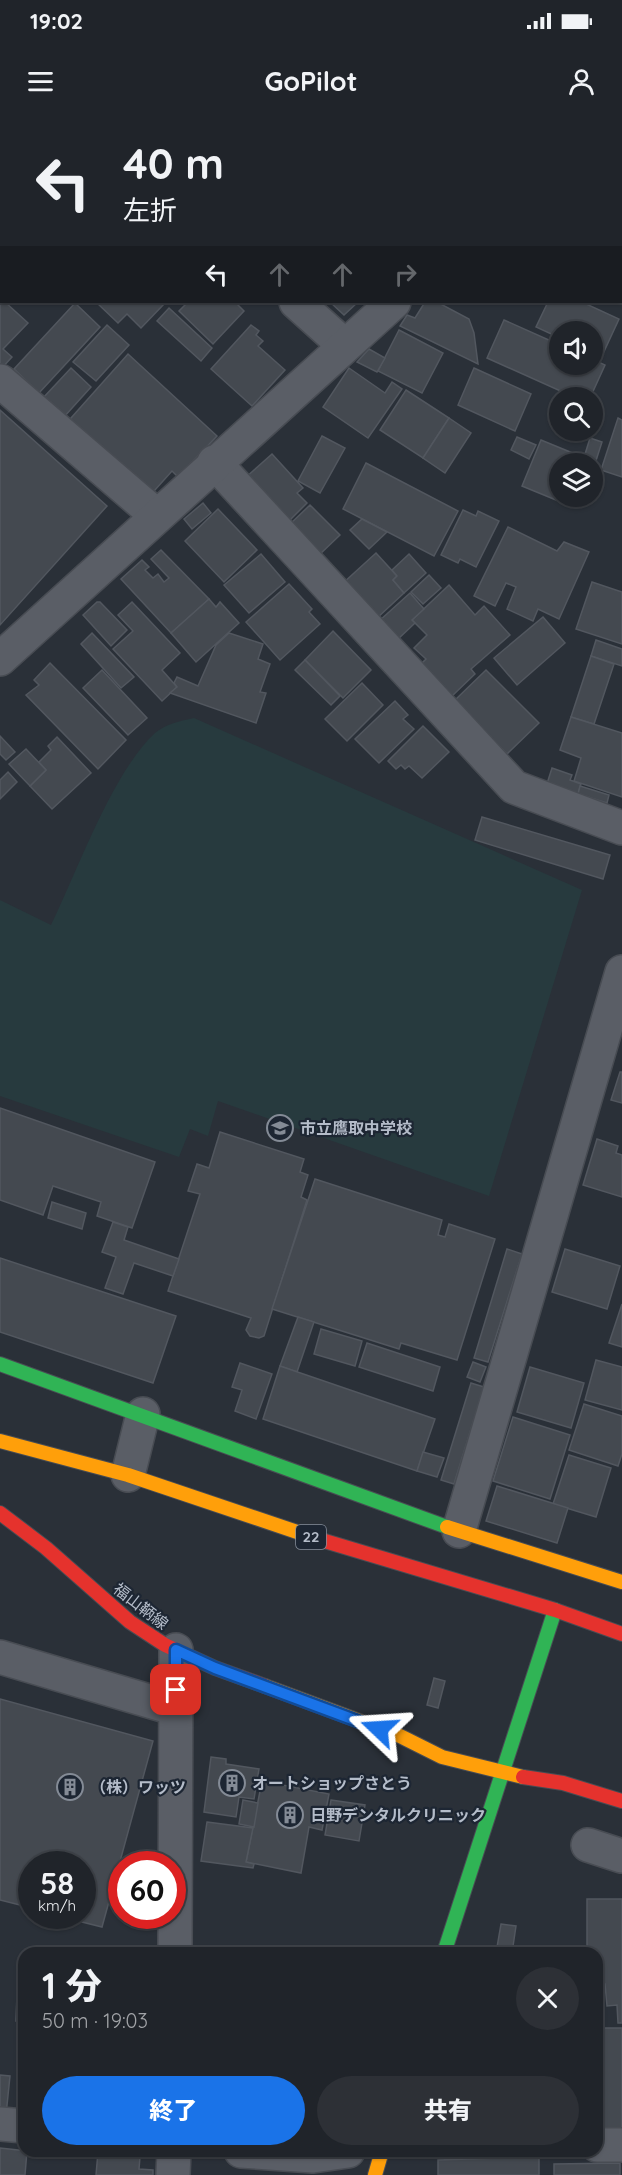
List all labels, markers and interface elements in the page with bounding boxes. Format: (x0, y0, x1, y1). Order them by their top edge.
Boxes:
text: 19:02 (30, 7, 83, 35)
text: GoPilot (264, 64, 358, 98)
icon: menu (24, 65, 57, 98)
icon: person (565, 65, 598, 98)
text: 40 m (123, 137, 224, 190)
icon: left (24, 144, 102, 222)
text: 左折 (123, 193, 177, 227)
icon: left (200, 258, 233, 291)
icon: ahead (263, 258, 296, 291)
icon: ahead (326, 258, 359, 291)
icon: right (389, 258, 422, 291)
map controls (549, 321, 603, 507)
button: sound (549, 321, 603, 375)
button: search (549, 387, 603, 441)
button: layers (549, 453, 603, 507)
school or university icon: 市立鷹取中学校 (265, 1113, 295, 1143)
place label: 市立鷹取中学校 (300, 1118, 412, 1138)
road number: 22 (296, 1525, 326, 1549)
street label: 福山鞆線 (110, 1578, 172, 1634)
pin (150, 1664, 201, 1715)
icon: arrive (159, 1673, 192, 1706)
position arrow (347, 1697, 411, 1761)
building icon: オートショップさとう (217, 1768, 247, 1798)
building icon: （株）ワッツ (55, 1772, 85, 1802)
place label: オートショップさとう (252, 1773, 412, 1793)
place label: （株）ワッツ (90, 1777, 186, 1797)
building icon: 日野デンタルクリニック (275, 1800, 305, 1830)
place label: 日野デンタルクリニック (310, 1805, 486, 1825)
speed limit sign: 60 (108, 1851, 186, 1929)
text: 58 (40, 1864, 74, 1902)
text: km/h (38, 1896, 76, 1915)
text: 1 分 (42, 1963, 102, 2008)
button: close (516, 1967, 579, 2030)
text: 50 m · 19:03 (42, 2008, 148, 2033)
button: 終了 (42, 2076, 305, 2145)
button: 共有 (317, 2076, 579, 2145)

